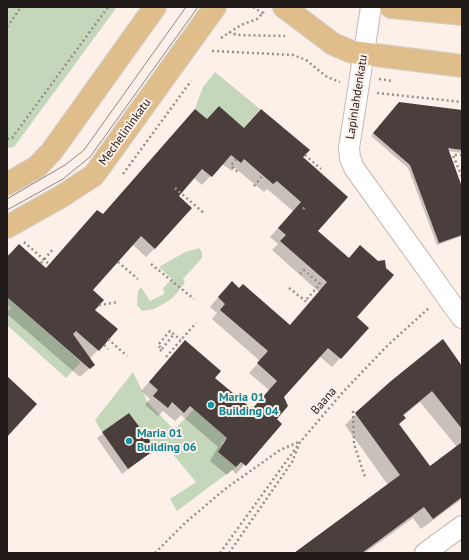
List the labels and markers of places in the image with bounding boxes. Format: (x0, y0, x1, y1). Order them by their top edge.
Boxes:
place label: Maria 01 Building 04 (219, 391, 279, 419)
marker: Maria 01 Building 04 (206, 400, 216, 410)
place label: Maria 01 Building 06 (137, 427, 197, 455)
marker: Maria 01 Building 06 (124, 436, 134, 446)

